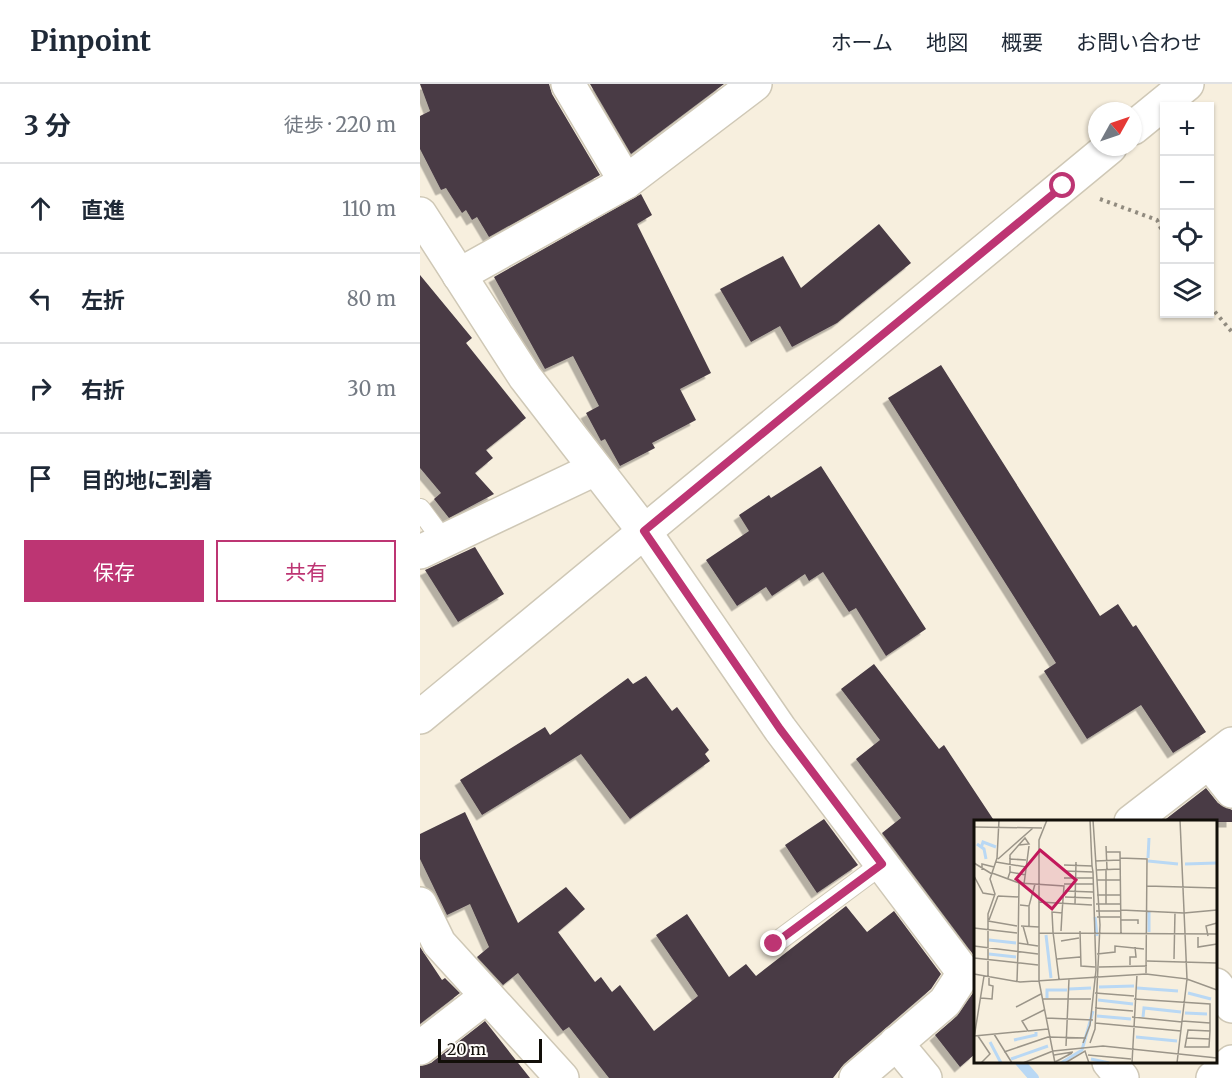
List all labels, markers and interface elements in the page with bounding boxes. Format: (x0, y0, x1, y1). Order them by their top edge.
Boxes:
text: Pinpoint (30, 23, 151, 59)
text: ホーム (831, 29, 893, 56)
text: 地図 (926, 29, 968, 56)
text: 概要 (1001, 29, 1043, 56)
text: お問い合わせ (1076, 29, 1202, 56)
north arrow (1088, 102, 1142, 156)
map controls (1160, 102, 1214, 318)
button: + (1160, 102, 1214, 156)
text: 3 分 (24, 109, 71, 142)
text: 徒歩 · 220 m (284, 112, 396, 137)
button: − (1160, 156, 1214, 210)
route start (1049, 172, 1075, 198)
icon: ahead (24, 192, 57, 225)
text: 直進 (81, 196, 125, 224)
text: 110 m (342, 196, 396, 221)
button: locate (1160, 210, 1214, 264)
button: layers (1160, 264, 1214, 318)
icon: left (24, 282, 57, 315)
text: 左折 (81, 286, 125, 314)
text: 80 m (347, 286, 396, 311)
icon: right (24, 372, 57, 405)
text: 右折 (81, 376, 125, 404)
text: 30 m (347, 376, 396, 401)
icon: arrive (24, 462, 57, 495)
text: 目的地に到着 (81, 466, 213, 494)
button: 保存 (24, 540, 204, 602)
button: 共有 (216, 540, 396, 602)
inset map (974, 820, 1217, 1063)
route end (760, 930, 786, 956)
scale bar (438, 1036, 542, 1064)
text: 20 m (447, 1039, 486, 1059)

